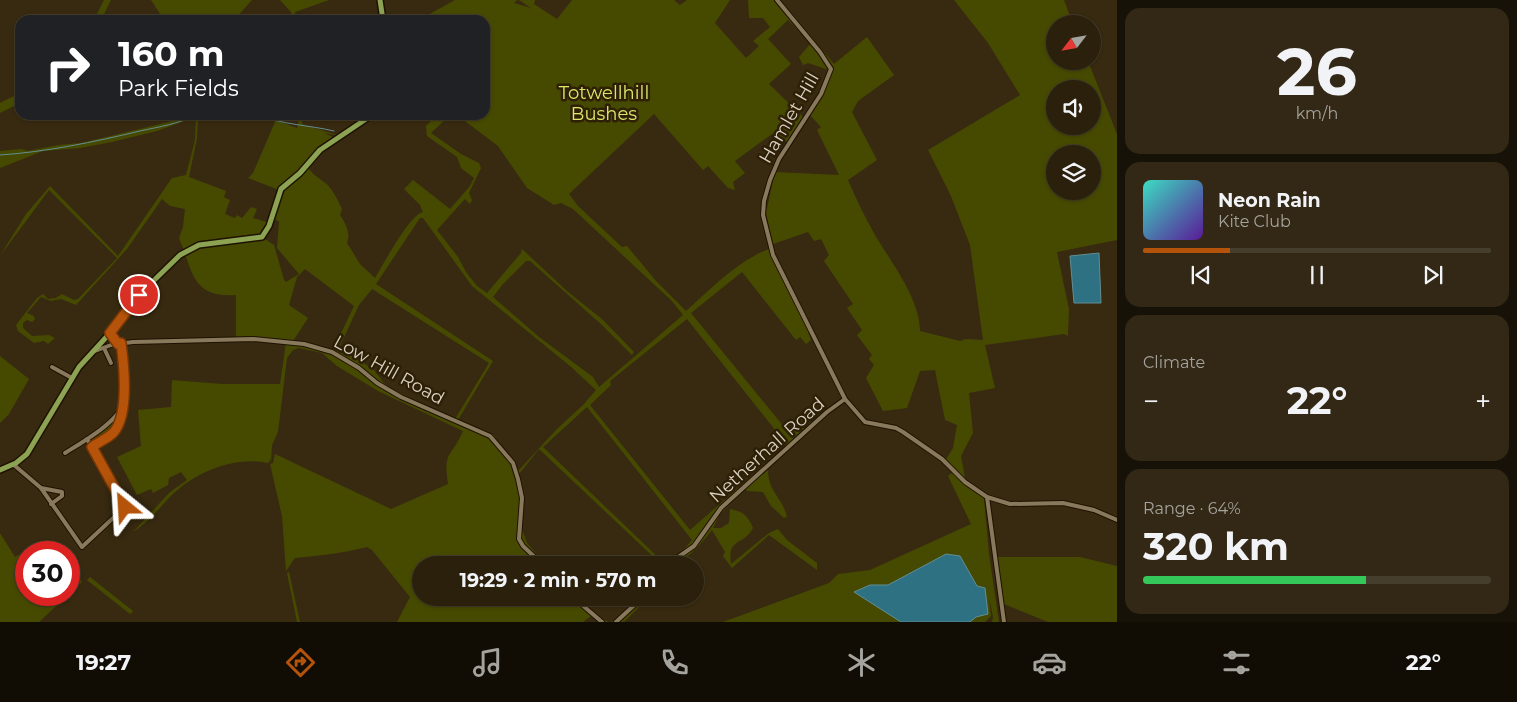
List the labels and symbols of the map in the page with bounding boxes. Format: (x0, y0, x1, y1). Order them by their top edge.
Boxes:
north arrow (1046, 15, 1101, 70)
street label: Hamlet Hill (754, 69, 824, 167)
park label: Totwellhill Bushes (559, 82, 649, 125)
pin (118, 274, 160, 316)
street label: Low Hill Road (330, 331, 448, 409)
street label: Netherhall Road (705, 393, 829, 507)
position arrow (98, 480, 150, 532)
speed limit sign: 30 (15, 541, 80, 606)

